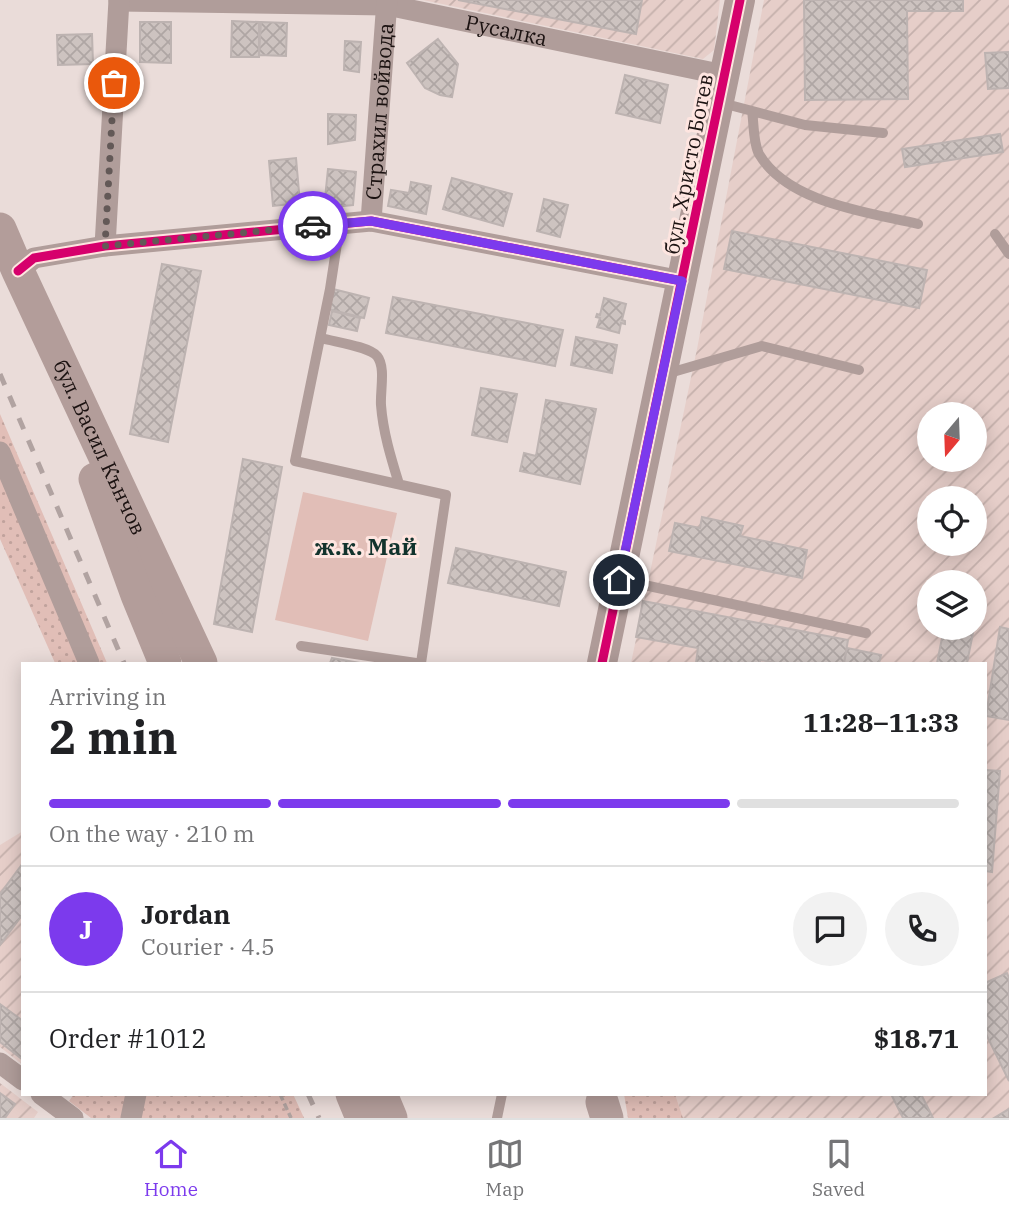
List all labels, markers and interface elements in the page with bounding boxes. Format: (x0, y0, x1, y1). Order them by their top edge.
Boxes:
street label: Русалка (463, 8, 550, 52)
street label: Страхил войвода (359, 22, 399, 201)
pin (84, 53, 144, 113)
icon: bag (95, 64, 133, 102)
street label: бул. Христо Ботев (657, 71, 719, 257)
courier (278, 191, 348, 261)
icon: car (294, 207, 332, 245)
street label: бул. Васил Кънчов (47, 355, 153, 539)
north arrow (917, 402, 987, 472)
map controls (917, 402, 987, 640)
button: locate (917, 486, 987, 556)
district label: ж.к. Май (315, 531, 417, 561)
pin (589, 550, 649, 610)
icon: home (600, 561, 638, 599)
button: layers (917, 570, 987, 640)
text: Arriving in (49, 681, 166, 711)
text: 11:28–11:33 (803, 705, 959, 739)
text: 2 min (49, 707, 178, 767)
text: On the way · 210 m (49, 818, 255, 848)
button: chat (793, 892, 867, 966)
button: phone (885, 892, 959, 966)
text: Jordan (141, 897, 231, 931)
text: J (79, 912, 93, 946)
text: Courier · 4.5 (141, 931, 275, 961)
text: Order #1012 (49, 1021, 207, 1055)
text: $18.71 (874, 1021, 959, 1055)
tab: Home (144, 1135, 198, 1201)
tab: Map (486, 1135, 524, 1201)
tab: Saved (812, 1135, 865, 1201)

